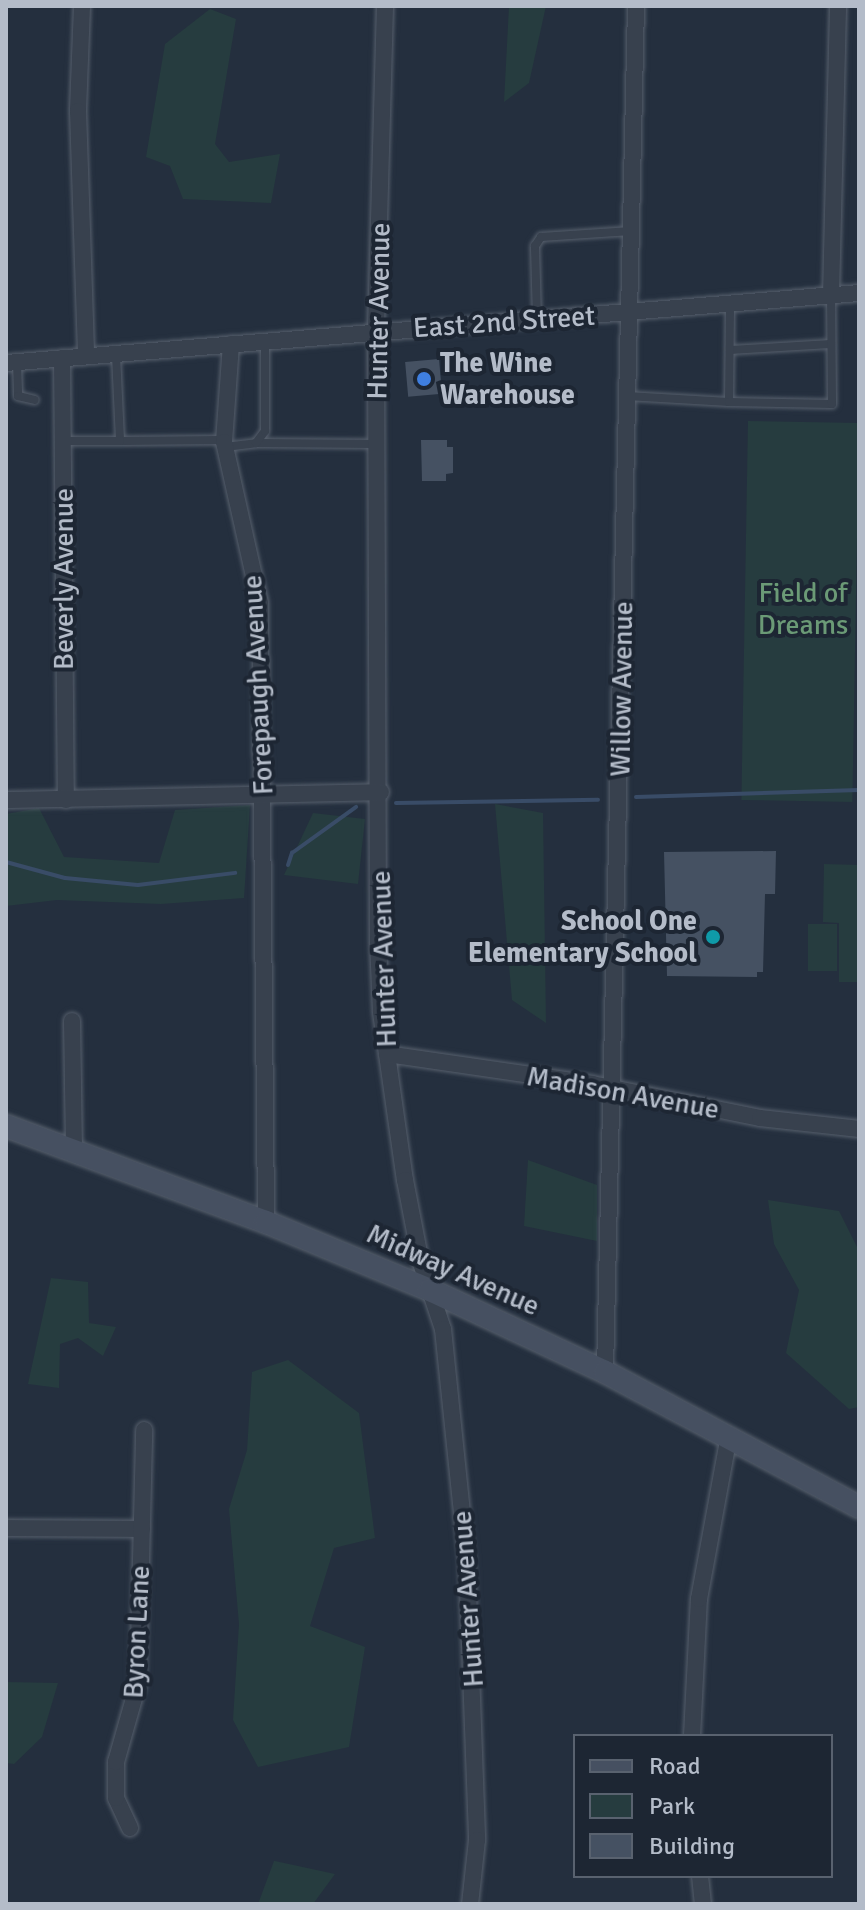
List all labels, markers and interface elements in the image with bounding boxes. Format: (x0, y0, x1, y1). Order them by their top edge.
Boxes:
street label: Hunter Avenue (361, 222, 397, 400)
street label: East 2nd Street (412, 299, 596, 345)
place label: The Wine Warehouse (440, 346, 575, 412)
marker: The Wine Warehouse (415, 370, 433, 388)
street label: Beverly Avenue (47, 488, 81, 670)
street label: Forepaugh Avenue (235, 574, 281, 796)
park label: Field of Dreams (758, 576, 848, 642)
street label: Willow Avenue (604, 601, 640, 777)
street label: Hunter Avenue (364, 870, 404, 1048)
place label: School One Elementary School (468, 904, 697, 970)
marker: School One Elementary School (704, 928, 722, 946)
street label: Madison Avenue (524, 1060, 722, 1126)
street label: Midway Avenue (361, 1217, 545, 1323)
street label: Hunter Avenue (445, 1510, 491, 1688)
street label: Byron Lane (117, 1565, 157, 1699)
legend (573, 1734, 833, 1878)
text: Road (649, 1751, 700, 1781)
text: Park (649, 1791, 695, 1821)
text: Building (649, 1831, 735, 1861)

